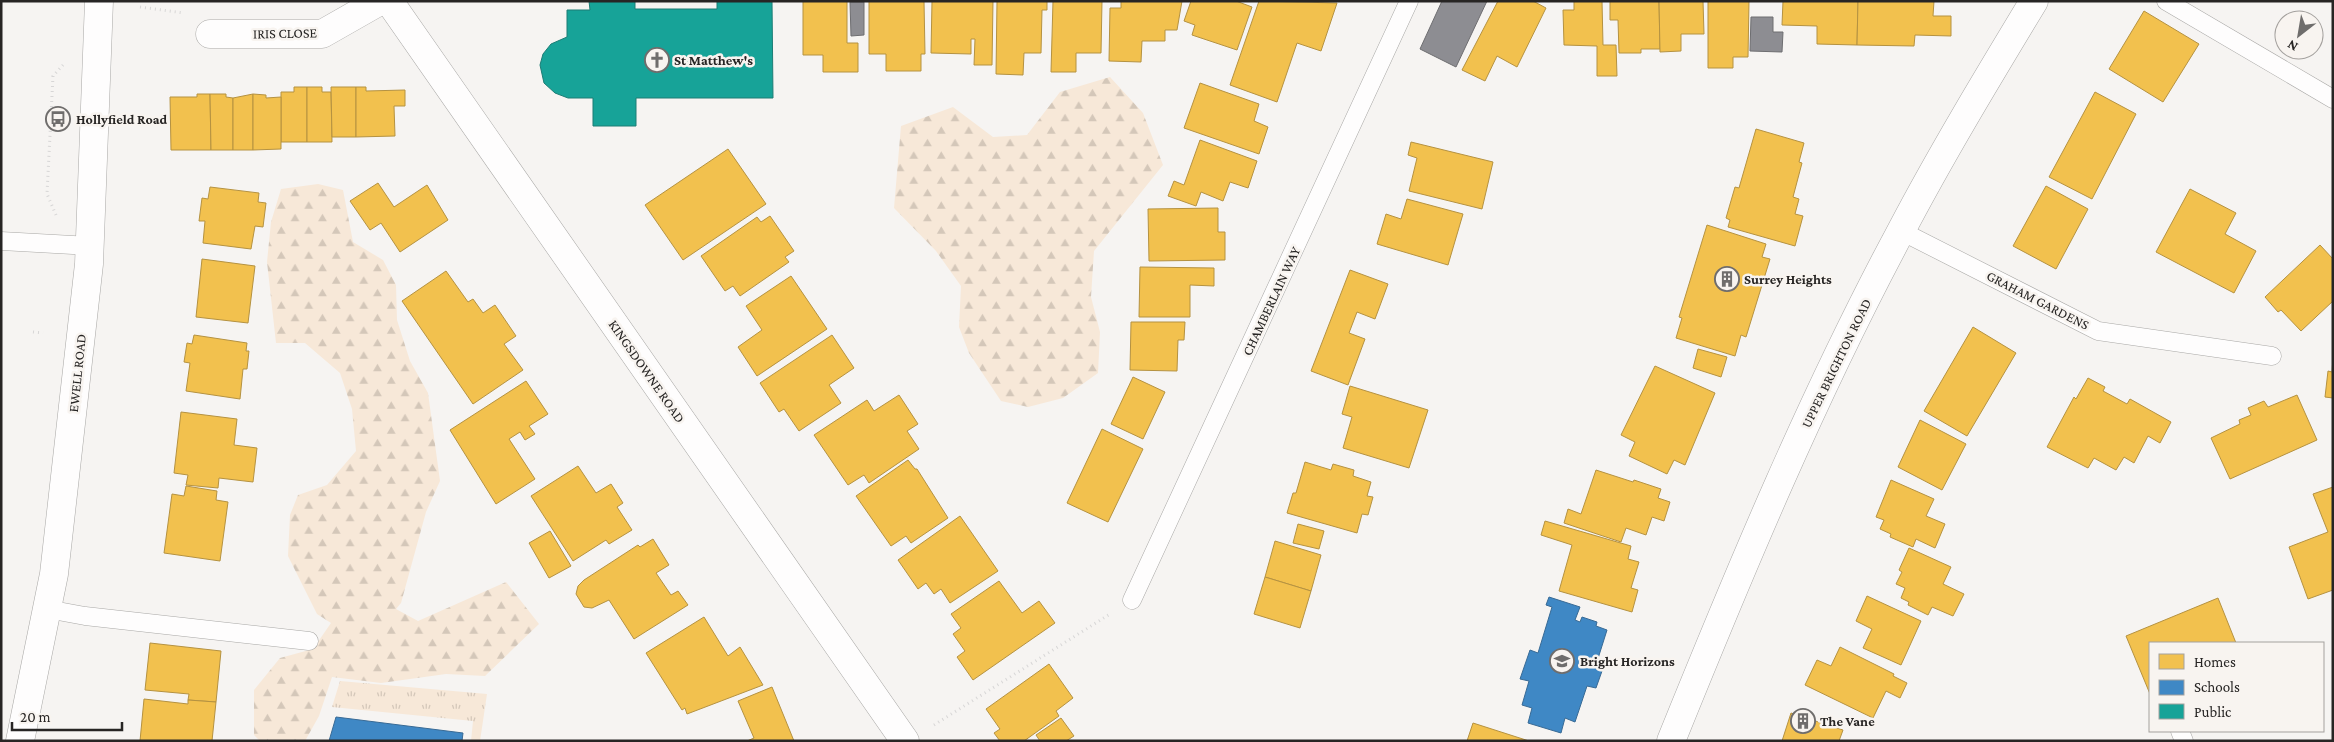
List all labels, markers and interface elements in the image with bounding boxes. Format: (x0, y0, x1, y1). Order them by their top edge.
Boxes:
north arrow (2274, 10, 2324, 60)
street label: IRIS CLOSE (253, 24, 318, 42)
text: N (2284, 37, 2301, 55)
church icon: St Matthew's (644, 47, 670, 73)
place label: St Matthew's (674, 52, 753, 68)
bus stop icon: Hollyfield Road (45, 106, 71, 132)
place label: Hollyfield Road (76, 111, 168, 127)
street label: CHAMBERLAIN WAY (1239, 244, 1303, 358)
building icon: Surrey Heights (1714, 266, 1740, 292)
street label: GRAHAM GARDENS (1984, 267, 2092, 333)
place label: Surrey Heights (1744, 271, 1832, 287)
street label: UPPER BRIGHTON ROAD (1798, 296, 1874, 430)
street label: KINGSDOWNE ROAD (605, 316, 689, 426)
street label: EWELL ROAD (65, 333, 89, 413)
legend (2149, 642, 2324, 732)
school or university icon: Bright Horizons (1549, 648, 1575, 674)
place label: Bright Horizons (1580, 653, 1675, 669)
text: Homes (2194, 654, 2236, 670)
text: Schools (2194, 679, 2240, 695)
scale bar (12, 700, 122, 732)
text: Public (2194, 704, 2232, 720)
building icon: The Vane (1790, 708, 1816, 734)
text: 20 m (20, 709, 51, 725)
place label: The Vane (1820, 713, 1875, 729)

